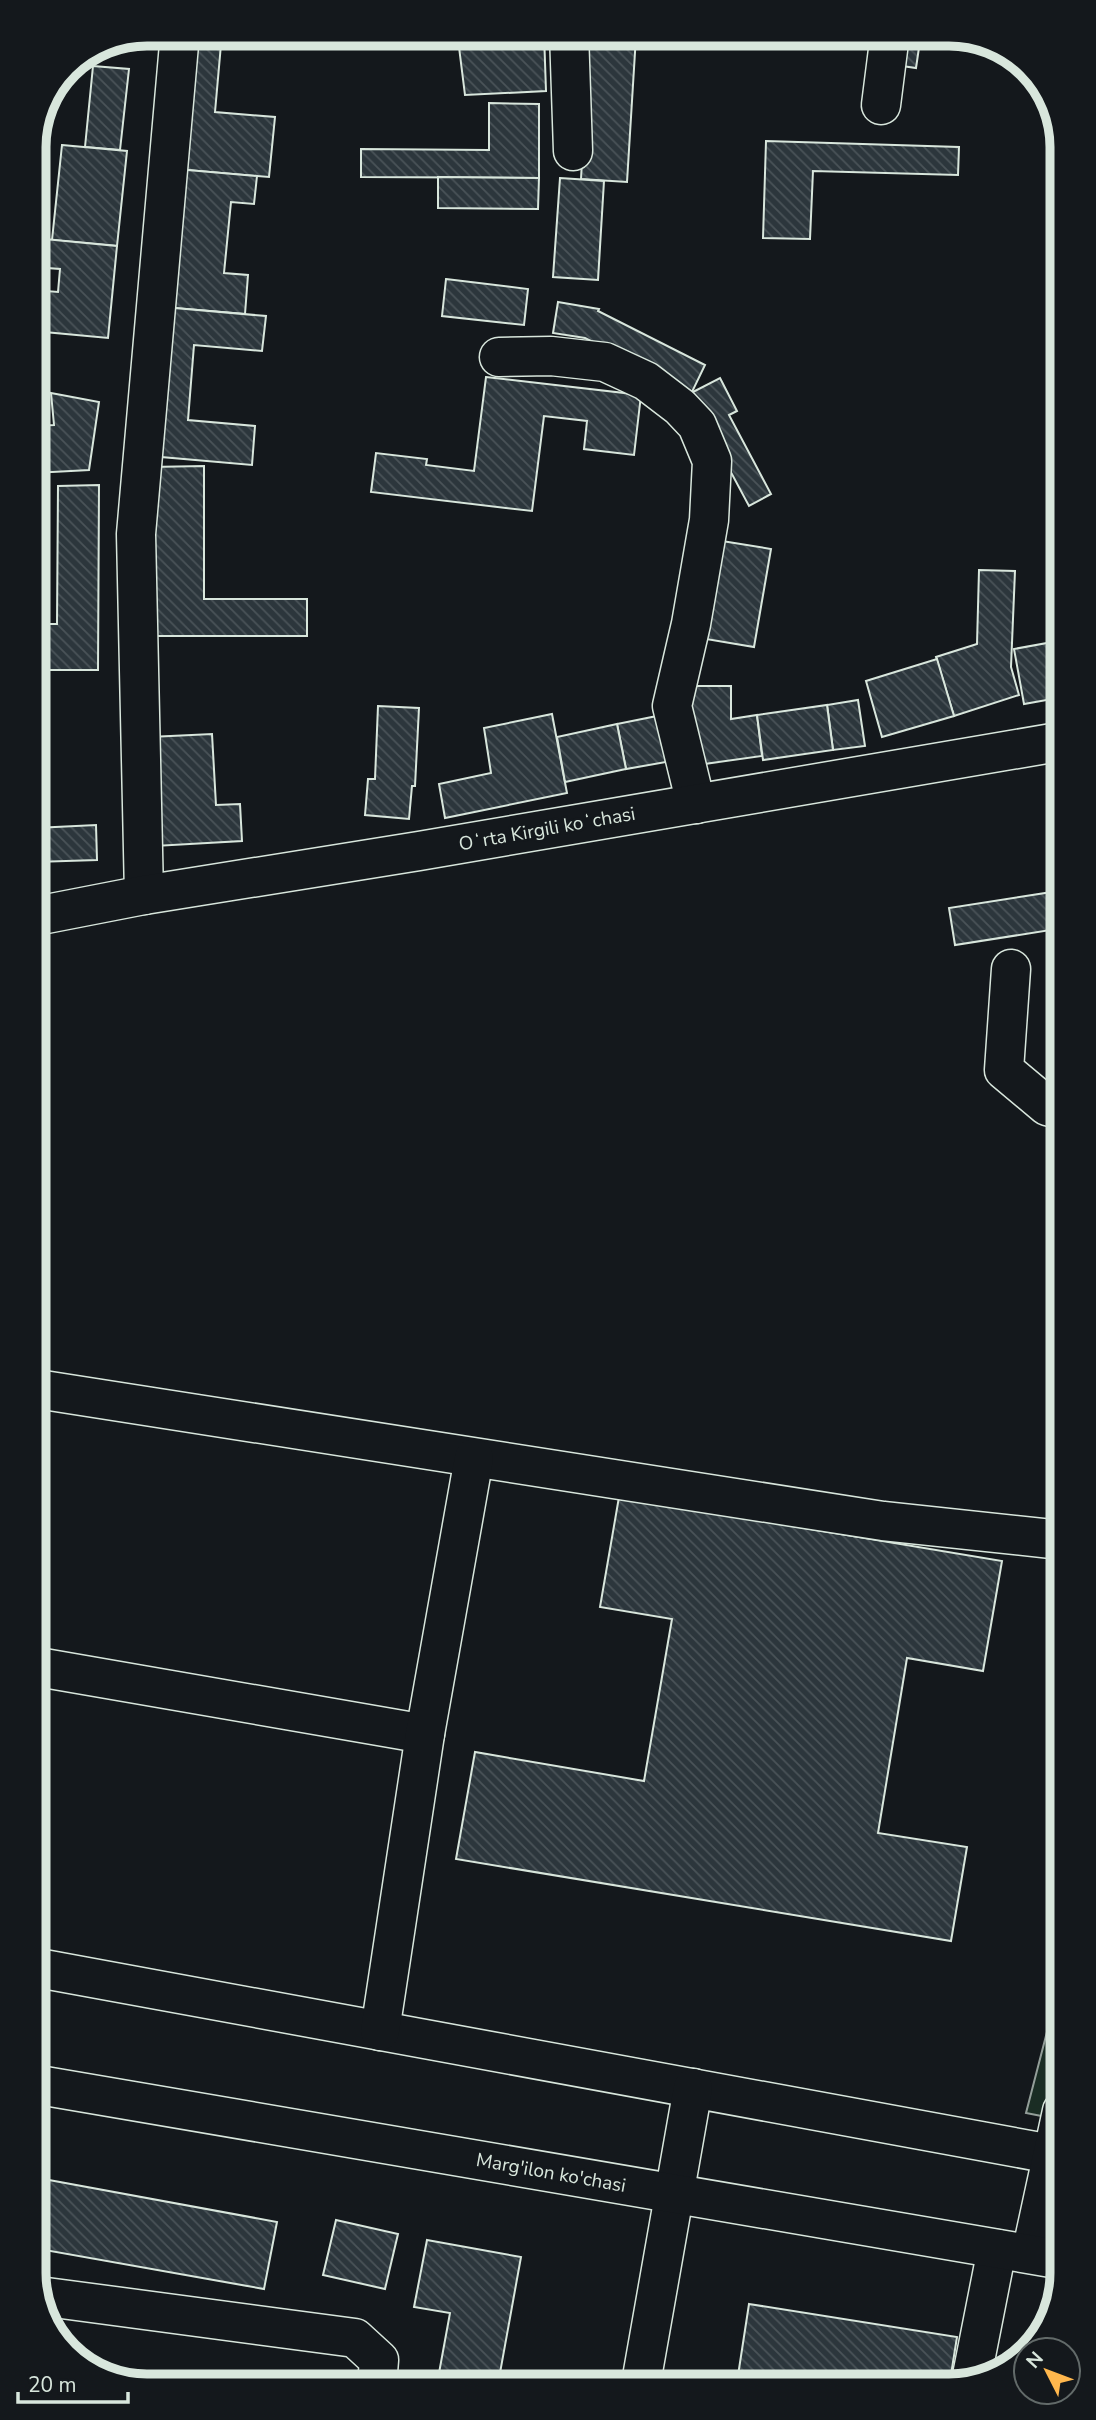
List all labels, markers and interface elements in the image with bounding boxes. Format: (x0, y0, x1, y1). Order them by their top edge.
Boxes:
street label: Oʻrta Kirgili koʻchasi (457, 801, 637, 857)
street label: Marg'ilon ko'chasi (474, 2147, 628, 2199)
north arrow (1012, 2336, 1082, 2406)
text: N (1021, 2346, 1050, 2374)
scale bar (18, 2360, 128, 2404)
text: 20 m (28, 2371, 77, 2399)

